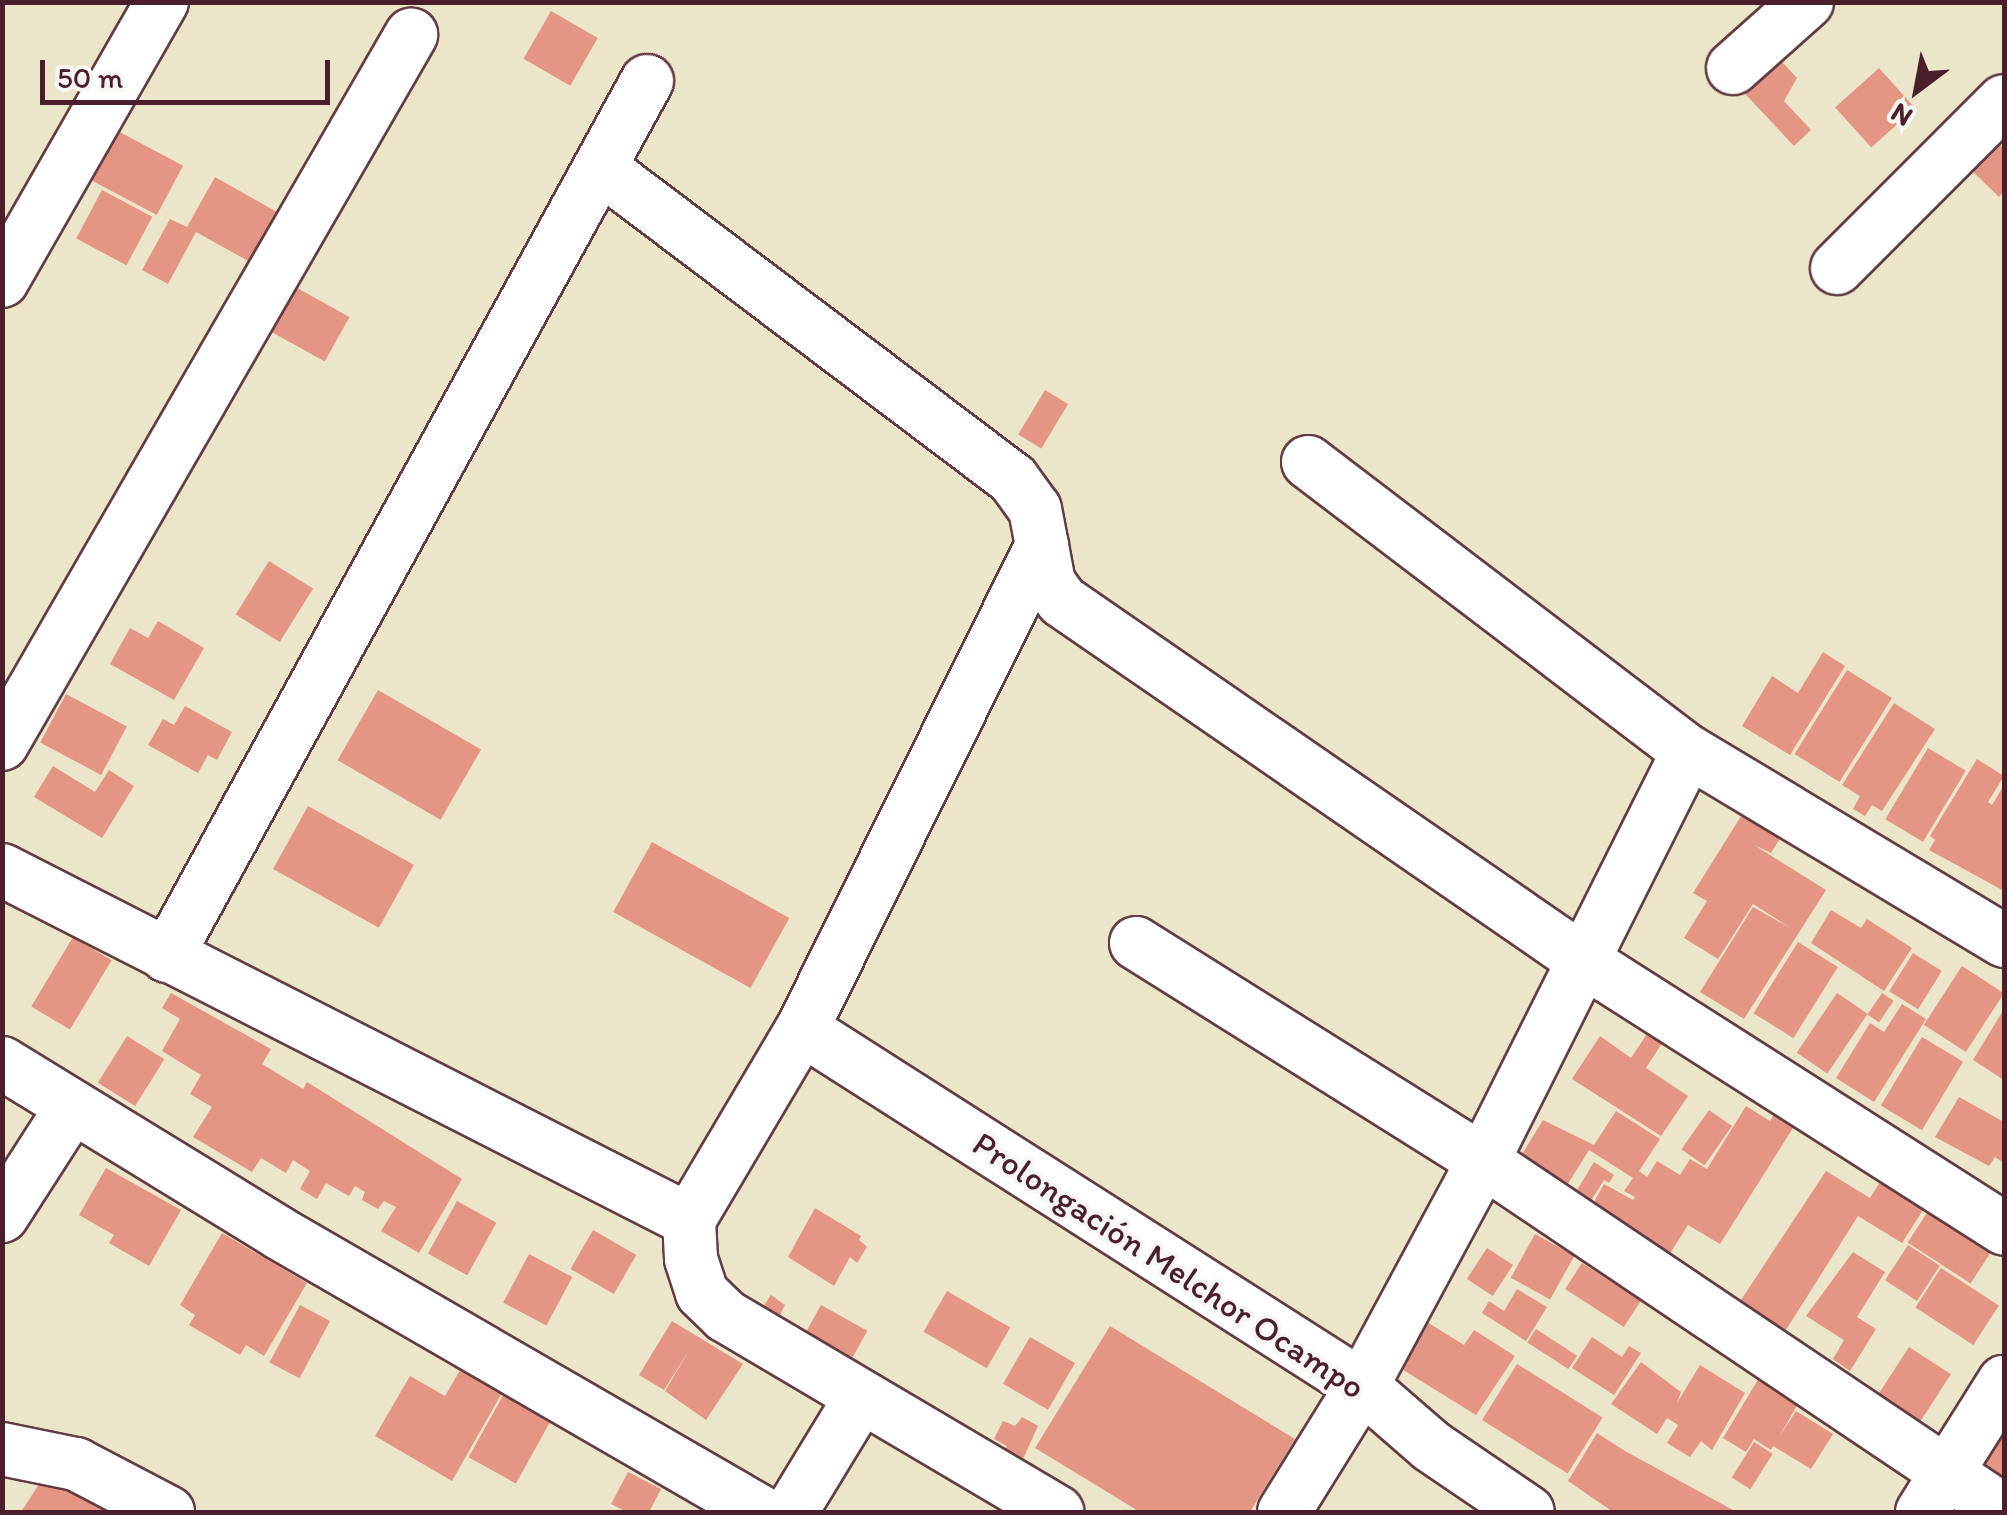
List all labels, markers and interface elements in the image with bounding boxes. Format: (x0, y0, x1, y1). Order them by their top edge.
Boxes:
scale bar (45, 40, 335, 102)
north arrow (1867, 40, 1967, 140)
text: 50 m (57, 59, 123, 96)
text: N (1884, 96, 1918, 135)
street label: Prolongación Melchor Ocampo (965, 1123, 1373, 1407)

